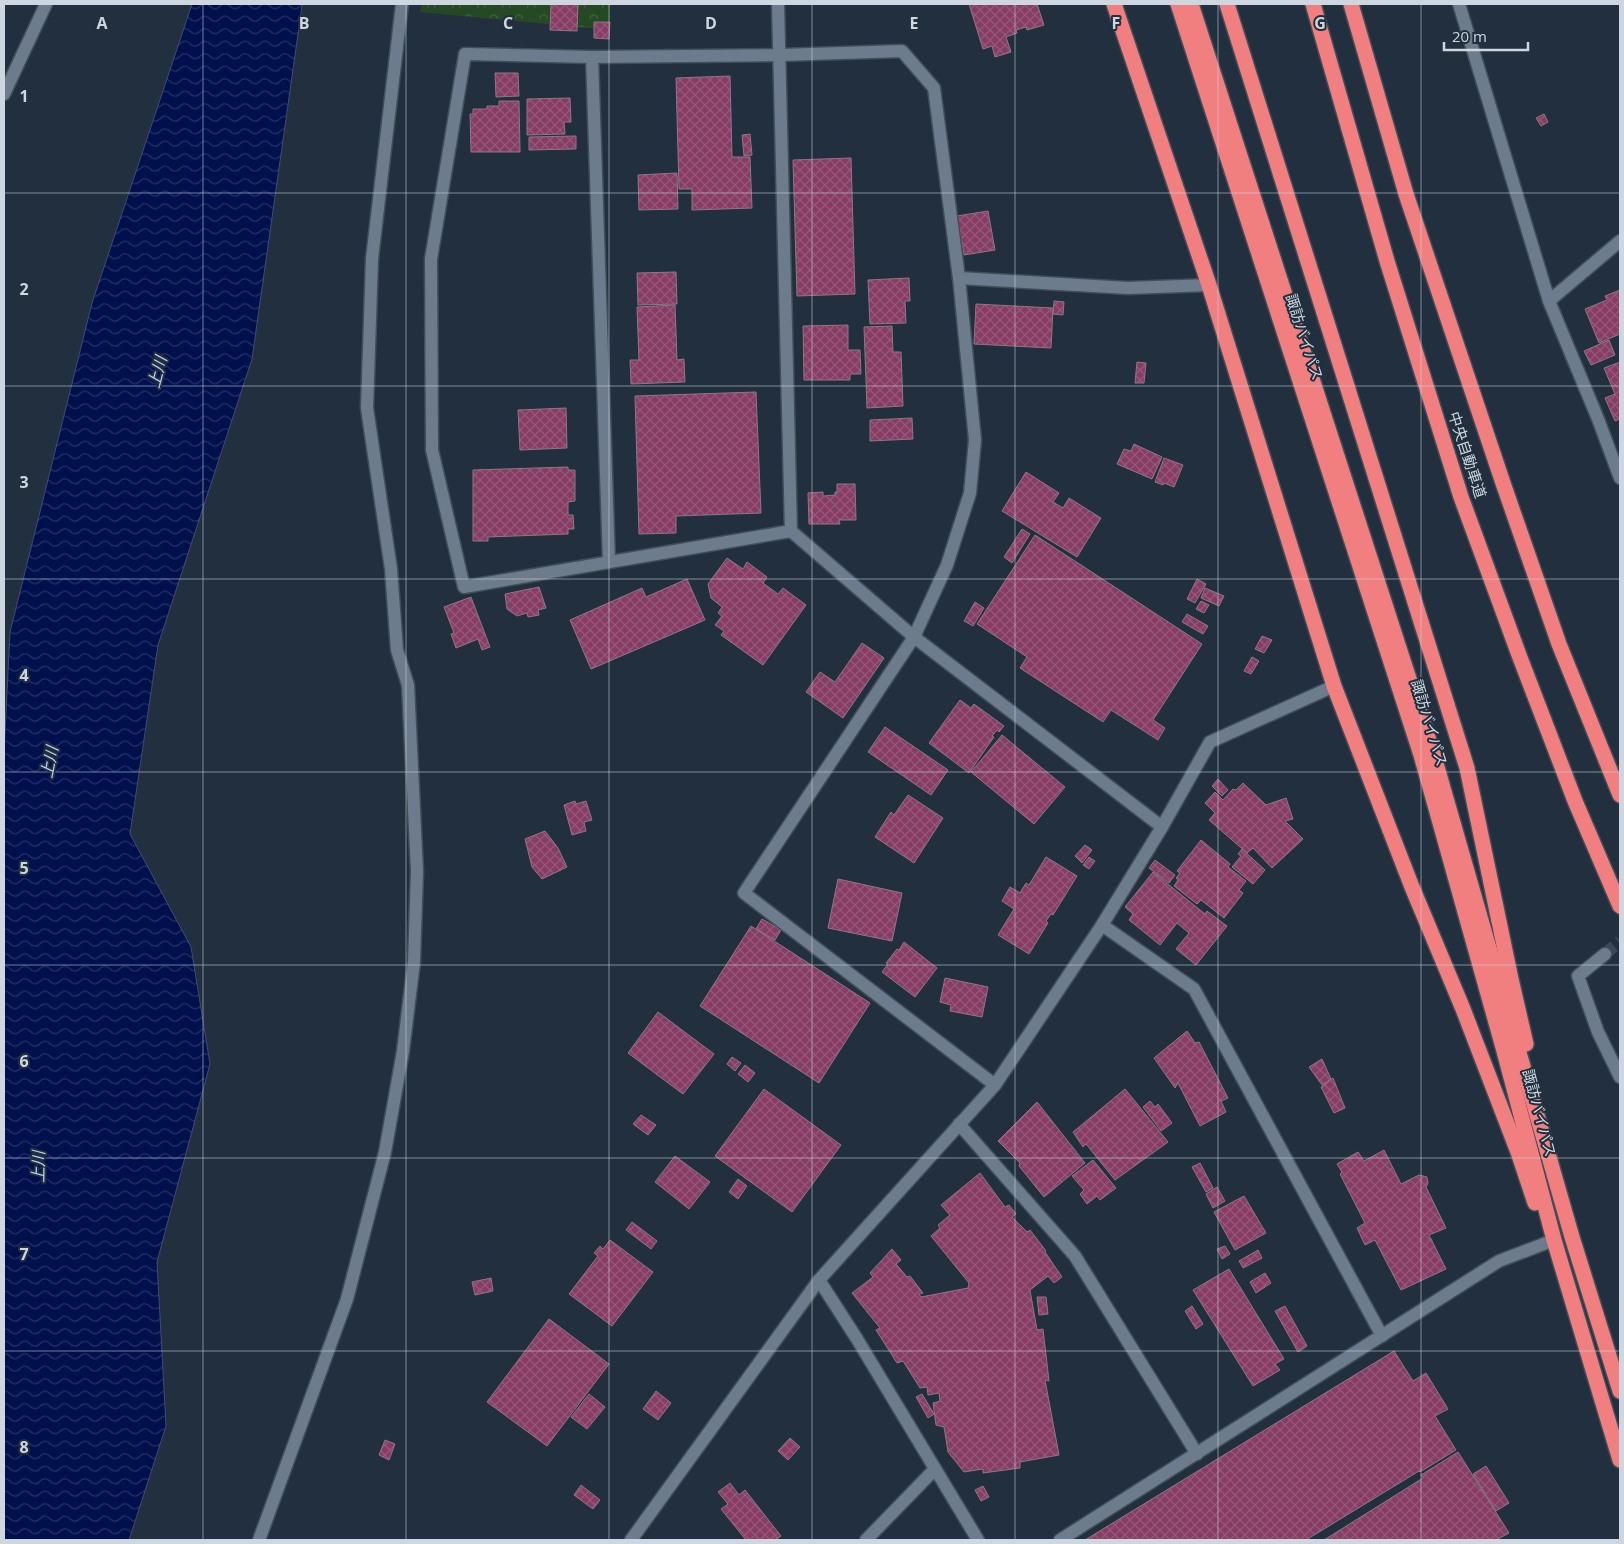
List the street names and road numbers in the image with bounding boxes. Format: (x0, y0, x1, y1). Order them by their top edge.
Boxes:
street label: 諏訪バイパス (1282, 291, 1328, 382)
street label: 中央自動車道 (1445, 409, 1491, 501)
street label: 諏訪バイパス (1407, 677, 1453, 769)
street label: 諏訪バイパス (1519, 1067, 1561, 1159)

